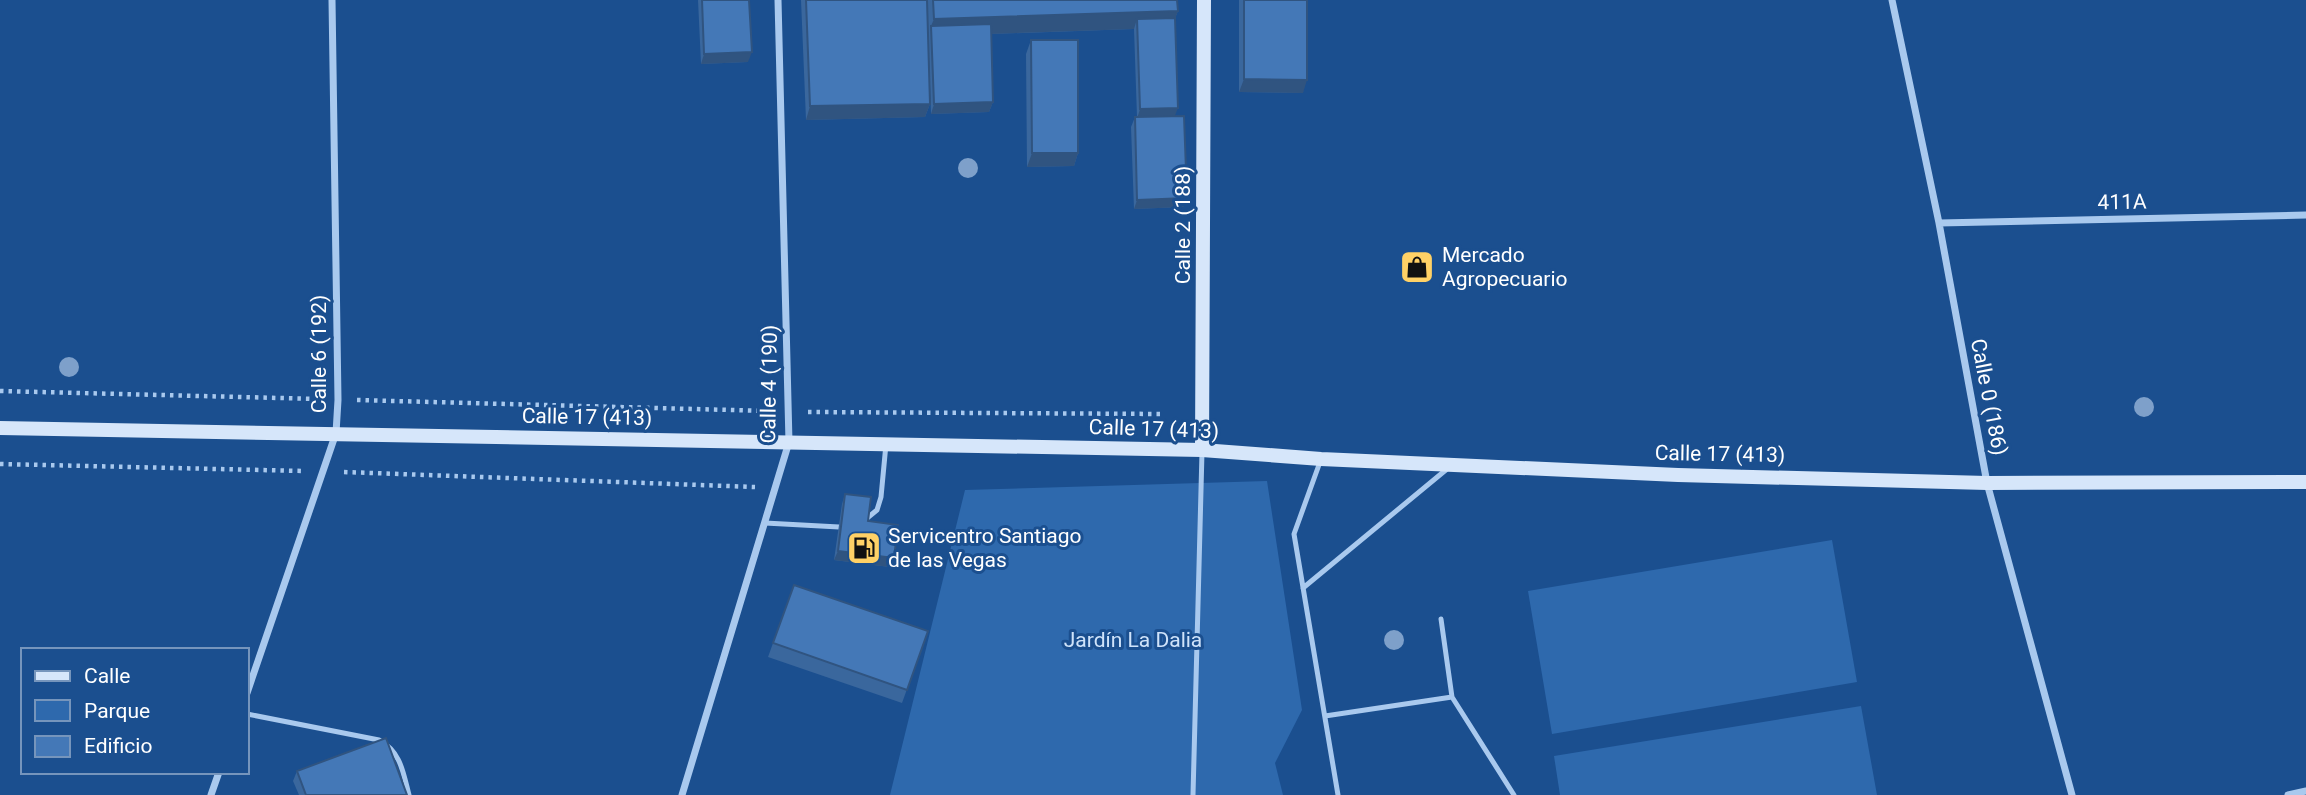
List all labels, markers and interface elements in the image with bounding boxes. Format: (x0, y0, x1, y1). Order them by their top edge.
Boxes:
street label: Calle 2 (188) (1171, 166, 1195, 284)
street label: 411A (2097, 190, 2147, 214)
place label: Mercado Agropecuario (1442, 243, 1568, 291)
shop icon: Mercado Agropecuario (1398, 248, 1436, 286)
street label: Calle 6 (192) (307, 295, 331, 413)
street label: Calle 4 (190) (756, 325, 782, 443)
street label: Calle 0 (186) (1966, 337, 2012, 457)
street label: Calle 17 (413) (522, 404, 652, 430)
street label: Calle 17 (413) (1088, 415, 1220, 443)
street label: Calle 17 (413) (1655, 441, 1785, 467)
place label: Servicentro Santiago de las Vegas (888, 524, 1082, 572)
fuel station icon: Servicentro Santiago de las Vegas (845, 529, 883, 567)
park label: Jardín La Dalia (1064, 628, 1202, 652)
legend (21, 648, 248, 774)
text: Calle (84, 664, 130, 688)
text: Parque (84, 699, 150, 723)
text: Edificio (84, 734, 152, 758)

